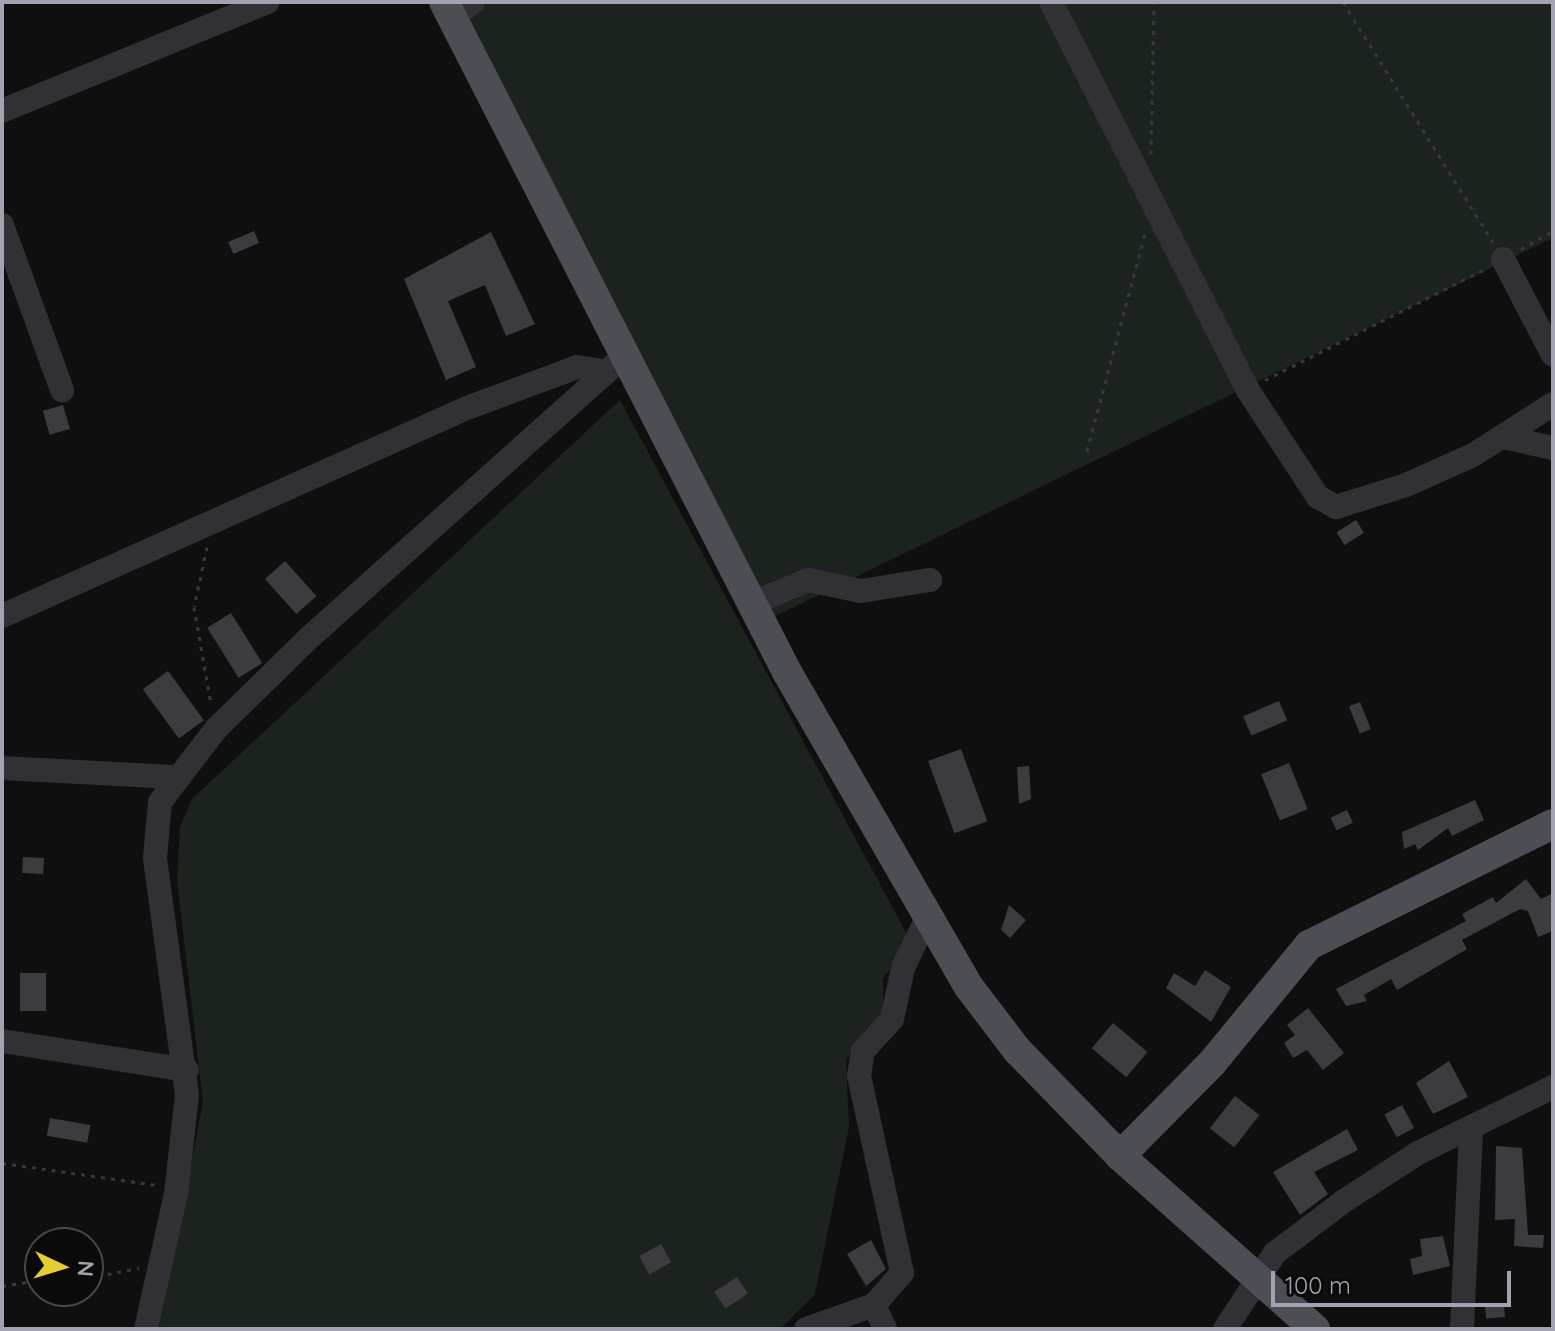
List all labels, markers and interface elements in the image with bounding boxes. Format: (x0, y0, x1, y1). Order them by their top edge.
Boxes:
north arrow (24, 1227, 104, 1307)
scale bar (1275, 1255, 1515, 1305)
text: N (71, 1259, 100, 1278)
text: 100 m (1285, 1270, 1351, 1300)

